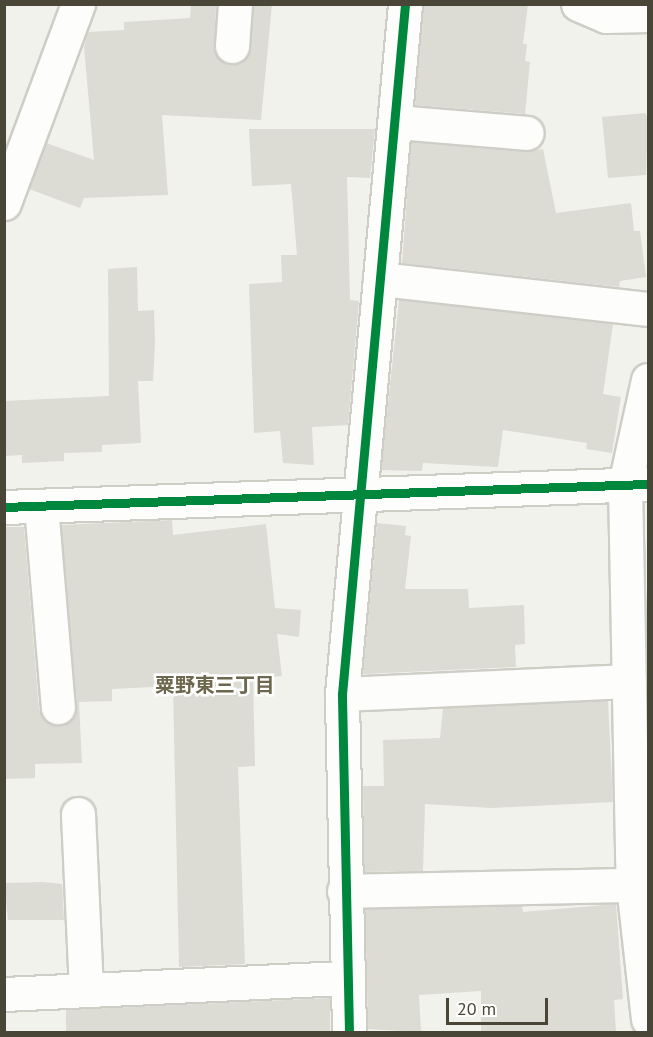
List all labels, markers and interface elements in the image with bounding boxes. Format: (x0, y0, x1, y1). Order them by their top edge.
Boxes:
district label: 粟野東三丁目 (155, 673, 275, 697)
scale bar (449, 986, 551, 1024)
text: 20 m (457, 997, 496, 1020)

